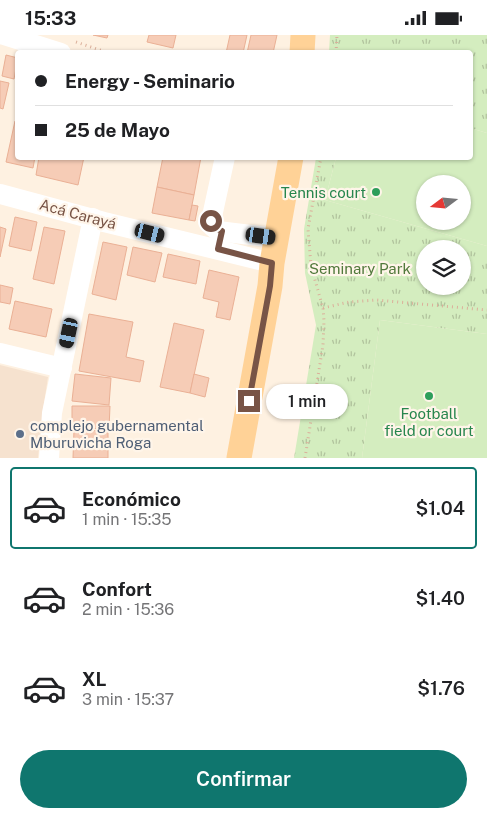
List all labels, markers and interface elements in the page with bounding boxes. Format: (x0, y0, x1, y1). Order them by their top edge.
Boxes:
text: 15:33 (25, 7, 76, 29)
text: Energy - Seminario (65, 70, 235, 92)
text: 25 de Mayo (65, 119, 170, 141)
north arrow (416, 175, 471, 230)
map controls (416, 175, 471, 295)
place label: Tennis court (281, 184, 366, 201)
marker: Tennis court (370, 186, 382, 198)
street label: Acá Carayá (38, 196, 118, 232)
route start (200, 210, 222, 232)
car (133, 222, 166, 244)
car (245, 226, 276, 246)
button: layers (416, 240, 471, 295)
park label: Seminary Park (309, 260, 411, 277)
car (58, 317, 79, 349)
callout: 1 min (266, 383, 349, 419)
route end (238, 390, 260, 412)
marker: Football field or court (423, 390, 435, 402)
text: 1 min (288, 392, 326, 411)
place label: Football field or court (384, 405, 474, 439)
place label: complejo gubernamental Mburuvicha Roga (30, 417, 204, 451)
marker: complejo gubernamental Mburuvicha Roga (14, 428, 26, 440)
icon: car (22, 486, 67, 531)
text: Económico (82, 488, 181, 510)
text: $1.04 (415, 497, 465, 519)
text: 1 min · 15:35 (82, 510, 172, 529)
icon: car (22, 576, 67, 621)
text: Confort (82, 578, 152, 600)
text: $1.40 (415, 587, 465, 609)
text: 2 min · 15:36 (82, 600, 174, 619)
icon: car (22, 666, 67, 711)
text: XL (82, 668, 107, 690)
text: $1.76 (417, 677, 465, 699)
text: 3 min · 15:37 (82, 690, 174, 709)
button: Confirmar (20, 750, 467, 808)

